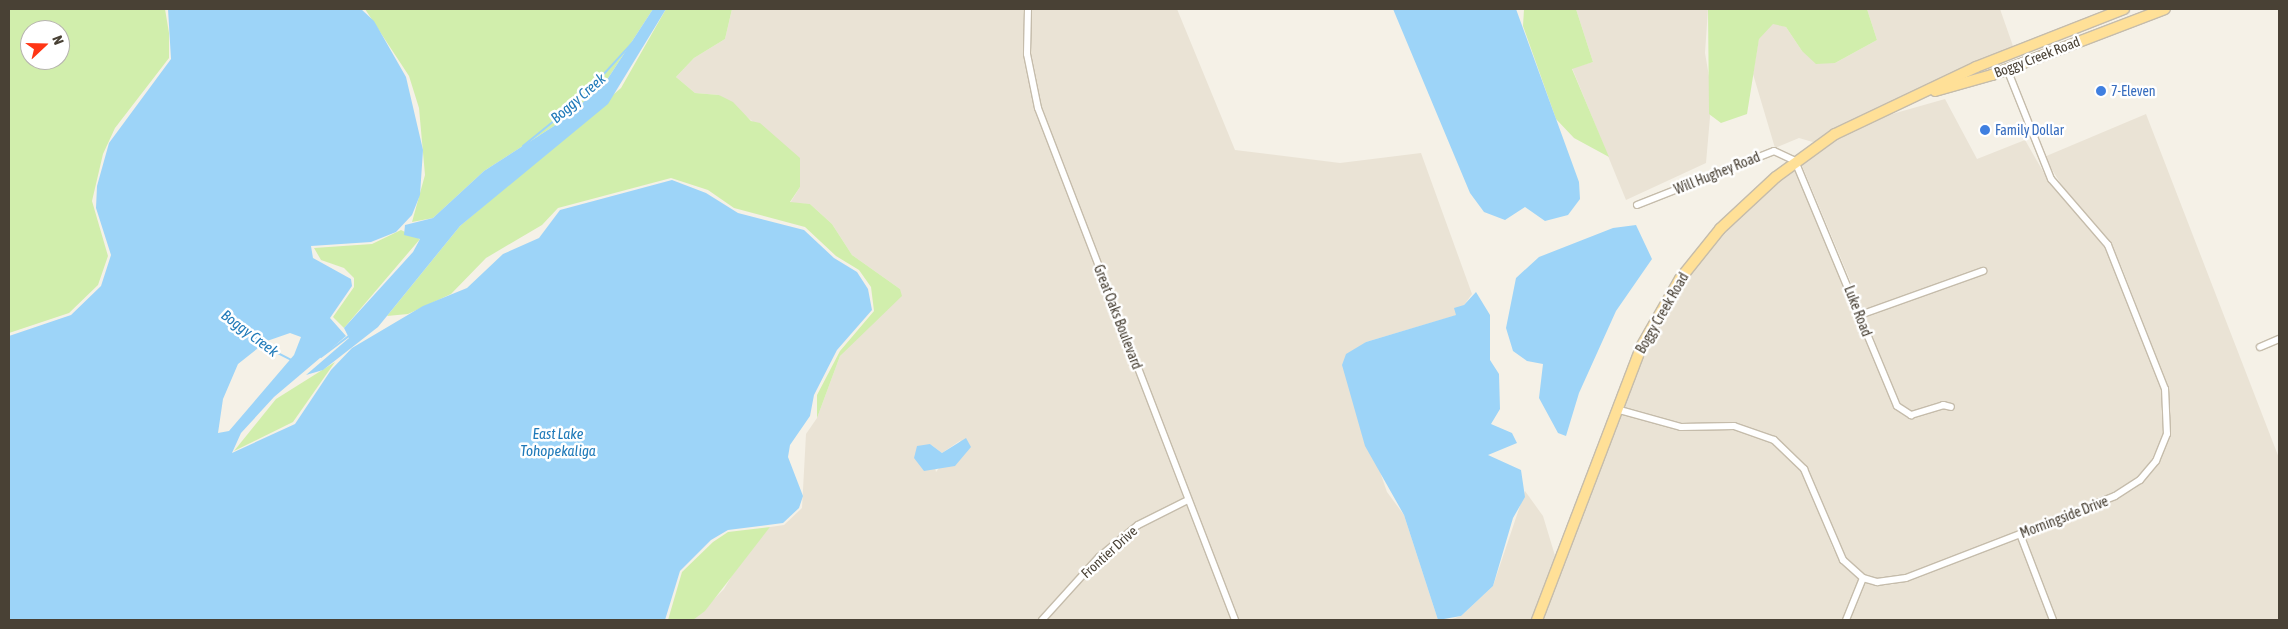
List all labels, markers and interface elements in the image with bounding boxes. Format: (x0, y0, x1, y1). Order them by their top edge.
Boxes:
north arrow (20, 20, 70, 70)
text: N (49, 33, 67, 47)
street label: Boggy Creek Road (1992, 33, 2082, 81)
water label: Boggy Creek (547, 69, 609, 127)
place label: 7-Eleven (2111, 83, 2156, 99)
marker: 7-Eleven (2095, 85, 2107, 97)
place label: Family Dollar (1995, 122, 2064, 138)
marker: Family Dollar (1979, 124, 1991, 136)
street label: Will Hughey Road (1672, 148, 1762, 198)
street label: Great Oaks Boulevard (1090, 262, 1146, 372)
street label: Boggy Creek Road (1632, 270, 1692, 356)
street label: Luke Road (1841, 283, 1875, 339)
water label: Boggy Creek (218, 306, 282, 360)
water label: East Lake Tohopekaliga (520, 424, 596, 459)
street label: Morningside Drive (2018, 492, 2110, 542)
street label: Frontier Drive (1077, 522, 1141, 582)

